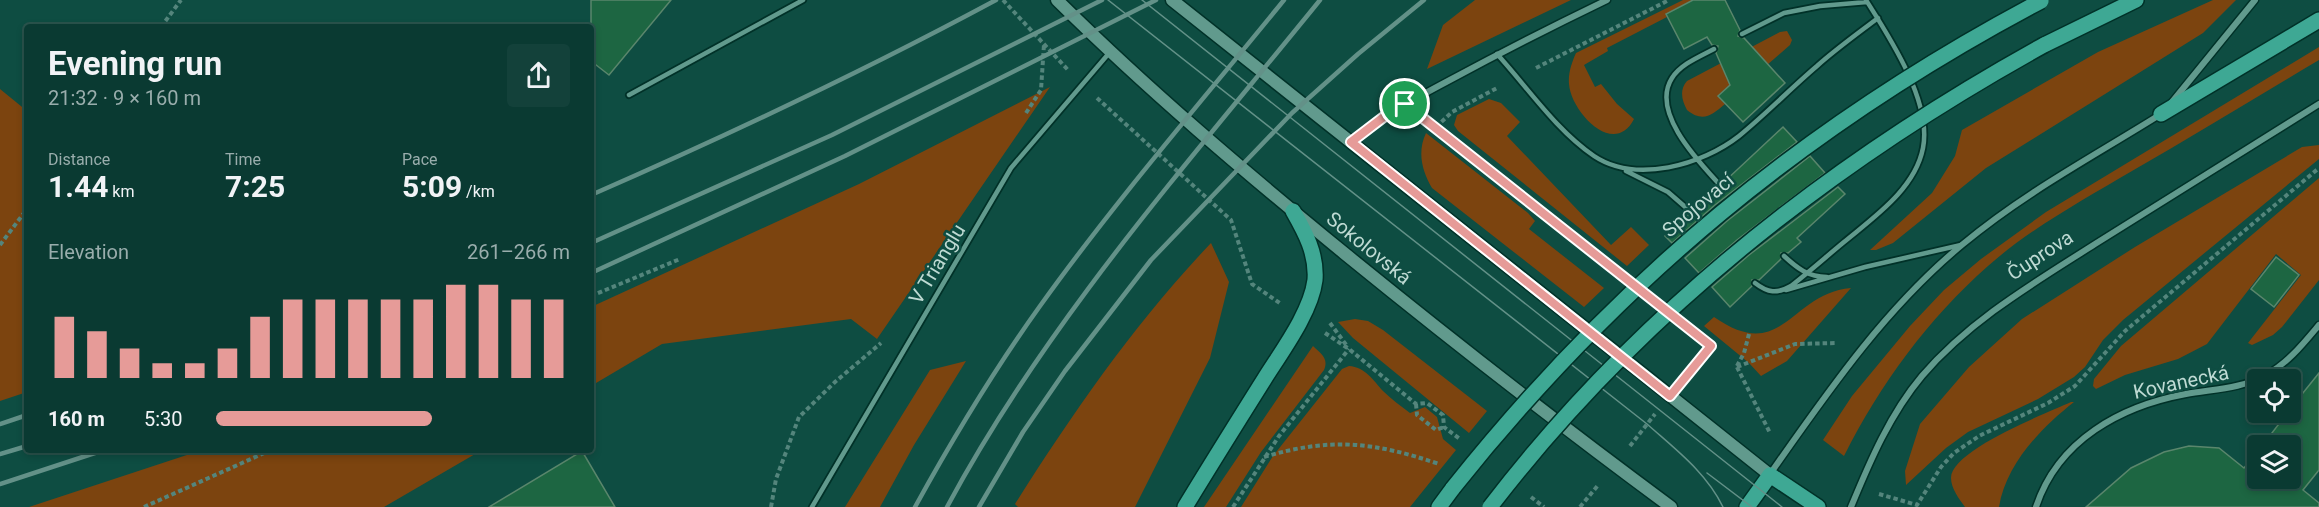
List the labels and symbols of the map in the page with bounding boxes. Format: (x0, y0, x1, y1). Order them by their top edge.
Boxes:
pin (1379, 78, 1430, 129)
street label: Spojovací (1657, 167, 1740, 242)
street label: Sokolovská (1322, 207, 1416, 289)
street label: V Trianglu (904, 220, 970, 308)
street label: Čuprova (2003, 225, 2077, 285)
street label: Kovanecká (2131, 360, 2231, 404)

